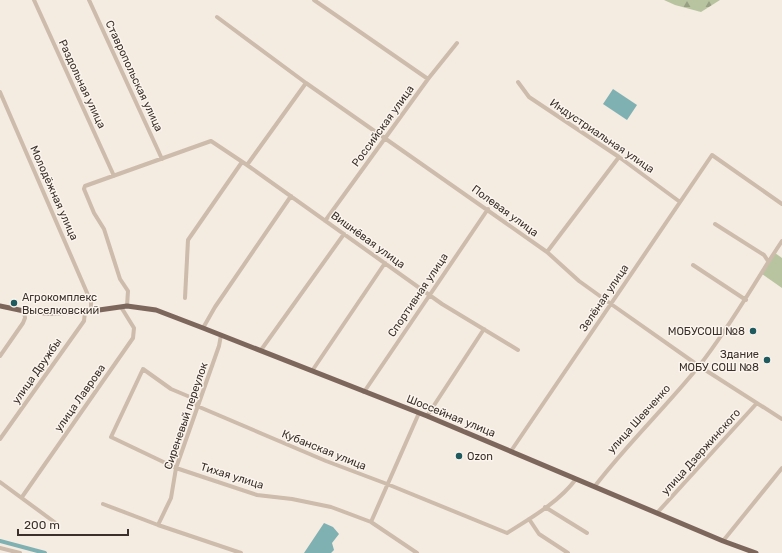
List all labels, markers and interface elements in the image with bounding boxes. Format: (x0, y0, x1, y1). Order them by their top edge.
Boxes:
street label: Ставропольская улица (103, 18, 165, 134)
street label: Раздольная улица (56, 37, 108, 131)
street label: Российская улица (349, 83, 417, 169)
street label: Индустриальная улица (547, 96, 657, 176)
street label: Молодёжная улица (27, 144, 81, 242)
street label: Полевая улица (469, 182, 541, 240)
street label: Вишнёвая улица (329, 209, 407, 271)
street label: Спортивная улица (385, 251, 451, 339)
street label: Зелёная улица (577, 262, 631, 334)
place label: Агрокомплекс Выселковский (22, 291, 99, 317)
marker: Агрокомплекс Выселковский (9, 298, 19, 308)
place label: МОБУСОШ №8 (668, 325, 745, 338)
marker: МОБУСОШ №8 (748, 326, 758, 336)
street label: улица Дружбы (9, 336, 65, 406)
place label: Здание МОБУ СОШ №8 (679, 348, 759, 374)
marker: Здание МОБУ СОШ №8 (762, 355, 772, 365)
street label: Сиреневый переулок (162, 361, 210, 471)
street label: улица Лаврова (52, 362, 108, 434)
street label: улица Шевченко (605, 382, 673, 456)
street label: Шоссейная улица (405, 392, 497, 440)
street label: улица Дзержинского (659, 406, 743, 498)
street label: Кубанская улица (280, 427, 368, 473)
place label: Ozon (467, 450, 493, 463)
marker: Ozon (454, 451, 464, 461)
street label: Тихая улица (199, 460, 265, 492)
scale bar (18, 511, 128, 537)
text: 200 m (24, 518, 60, 532)

